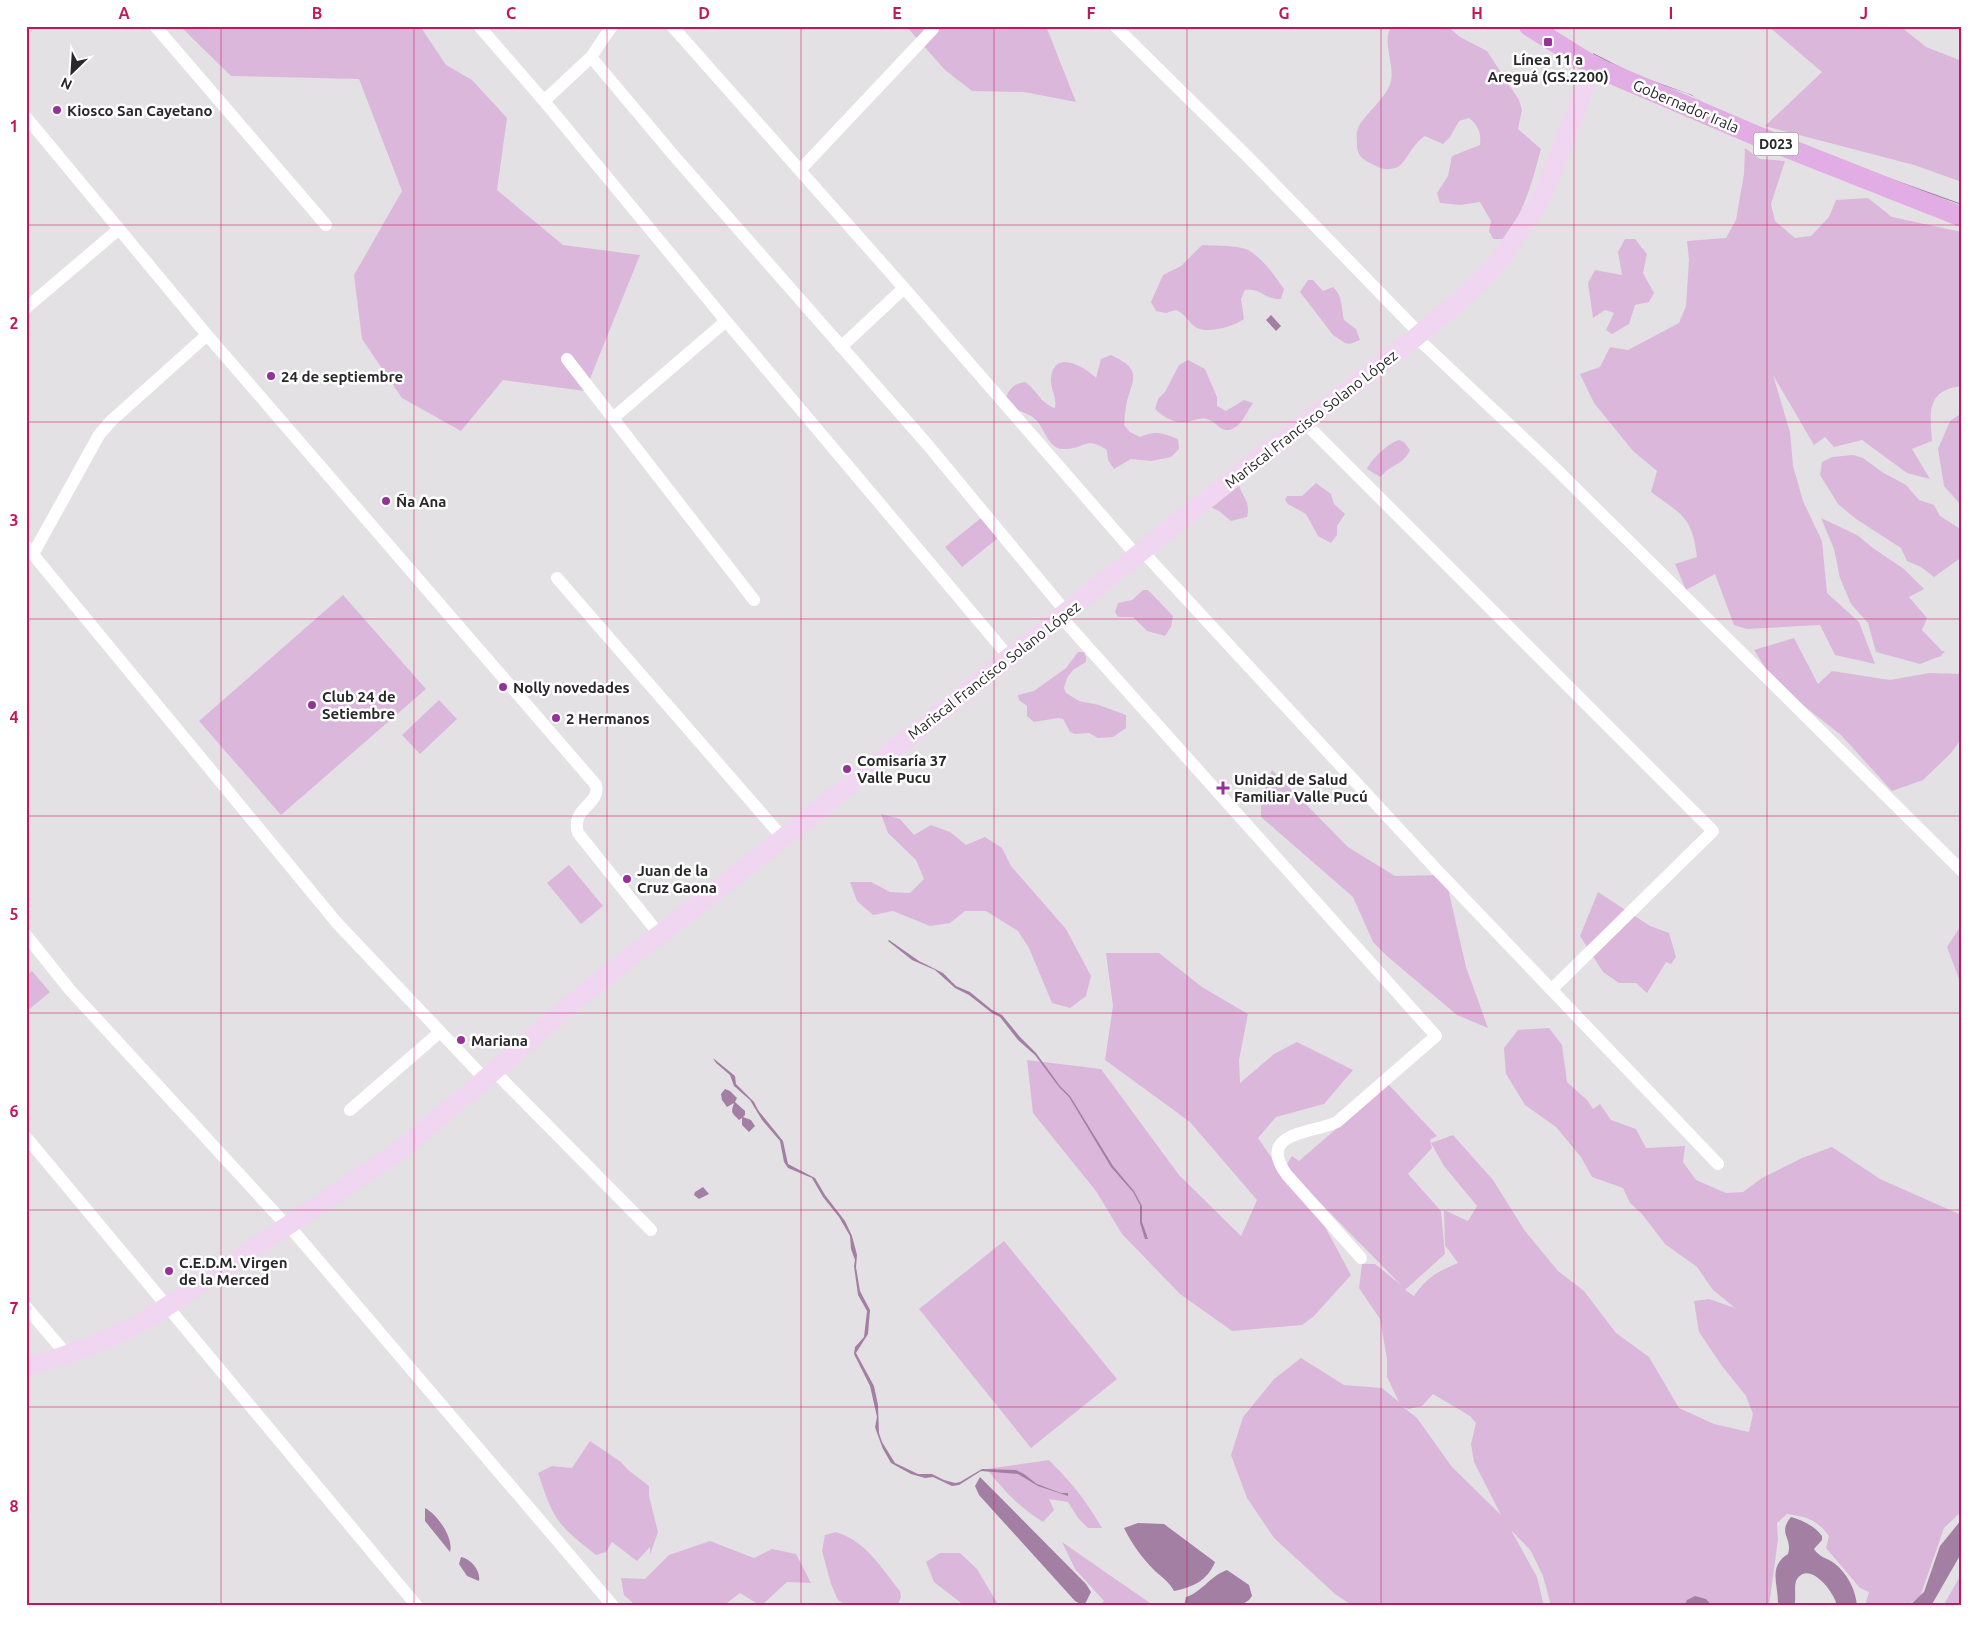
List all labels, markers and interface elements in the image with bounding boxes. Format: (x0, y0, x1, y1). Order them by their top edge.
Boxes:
text: A (118, 4, 130, 22)
text: B (312, 4, 322, 22)
text: C (506, 4, 516, 22)
text: D (698, 4, 710, 22)
text: E (892, 4, 902, 22)
text: F (1087, 4, 1096, 22)
text: G (1278, 4, 1290, 22)
text: H (1471, 4, 1483, 22)
text: I (1669, 4, 1673, 22)
text: J (1860, 4, 1868, 22)
marker: Línea 11 a Areguá (GS.2200) (1542, 36, 1554, 48)
north arrow (48, 48, 98, 98)
place label: Línea 11 a Areguá (GS.2200) (1487, 51, 1609, 85)
text: N (58, 74, 75, 93)
street label: Gobernador Irala (1631, 76, 1741, 136)
place label: Kiosco San Cayetano (67, 102, 213, 119)
marker: Kiosco San Cayetano (51, 104, 63, 116)
text: 1 (9, 117, 19, 135)
road number: D023 (1754, 132, 1798, 156)
text: 2 (9, 314, 19, 332)
street label: Mariscal Francisco Solano López (1221, 346, 1401, 492)
place label: 24 de septiembre (281, 368, 403, 385)
marker: 24 de septiembre (265, 370, 277, 382)
place label: Ña Ana (396, 493, 446, 510)
marker: Ña Ana (380, 495, 392, 507)
text: 3 (9, 511, 19, 529)
street label: Mariscal Francisco Solano López (904, 597, 1084, 743)
place label: Nolly novedades (513, 679, 630, 696)
marker: Nolly novedades (497, 681, 509, 693)
place label: Club 24 de Setiembre (322, 688, 396, 722)
marker: Club 24 de Setiembre (306, 699, 318, 711)
text: 4 (9, 708, 19, 726)
place label: 2 Hermanos (566, 710, 650, 727)
marker: 2 Hermanos (550, 712, 562, 724)
place label: Comisaría 37 Valle Pucu (857, 752, 947, 786)
marker: Comisaría 37 Valle Pucu (841, 763, 853, 775)
place label: Unidad de Salud Familiar Valle Pucú (1234, 771, 1368, 805)
marker: Unidad de Salud Familiar Valle Pucú (1216, 781, 1230, 795)
place label: Juan de la Cruz Gaona (637, 862, 717, 896)
marker: Juan de la Cruz Gaona (621, 873, 633, 885)
text: 5 (9, 905, 19, 923)
place label: Mariana (471, 1032, 528, 1049)
marker: Mariana (455, 1034, 467, 1046)
text: 6 (9, 1102, 19, 1120)
place label: C.E.D.M. Virgen de la Merced (179, 1254, 287, 1288)
marker: C.E.D.M. Virgen de la Merced (163, 1265, 175, 1277)
text: 7 (9, 1299, 19, 1317)
text: 8 (9, 1497, 19, 1515)

